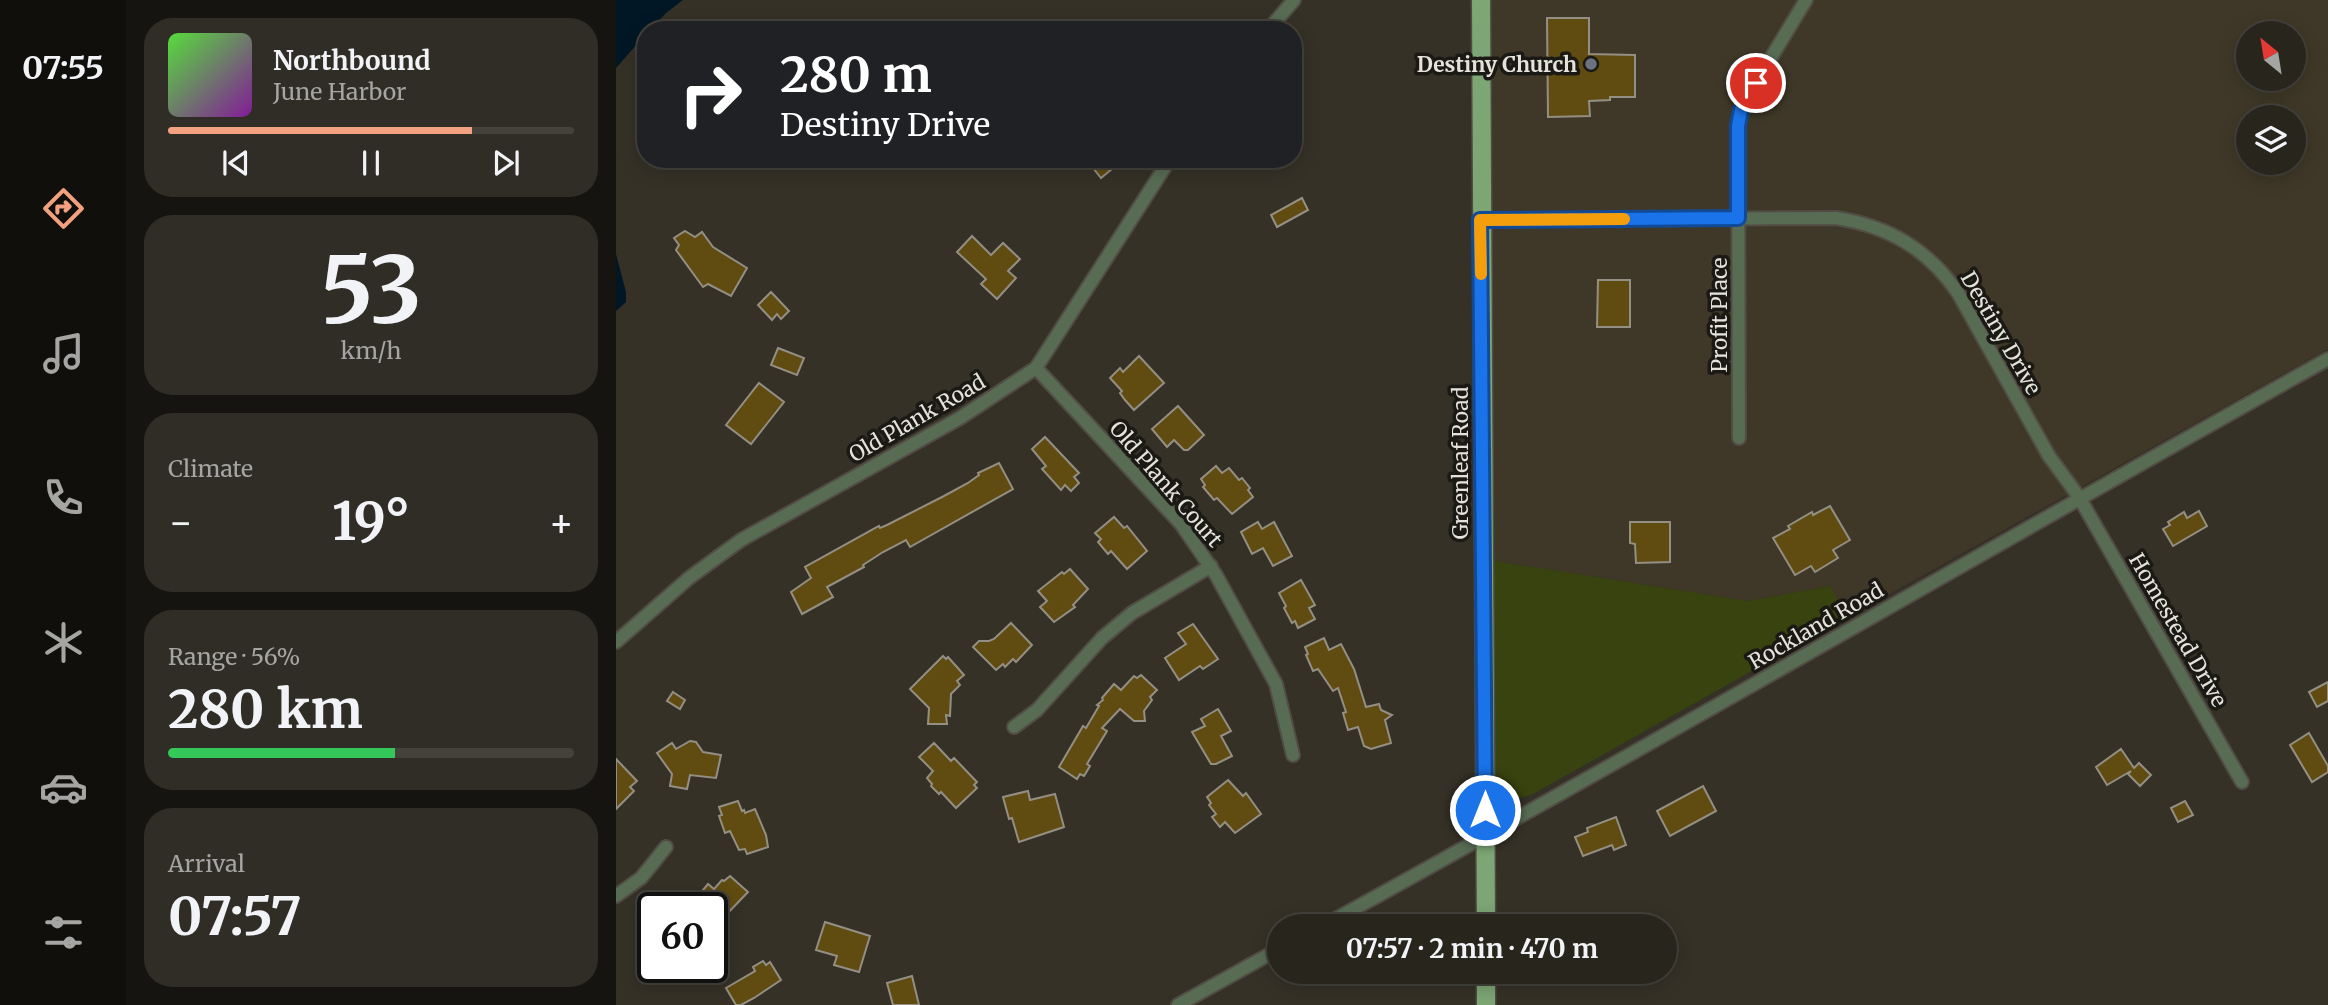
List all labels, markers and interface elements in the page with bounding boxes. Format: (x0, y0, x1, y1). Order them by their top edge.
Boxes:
north arrow (2236, 21, 2306, 91)
map controls (2236, 21, 2306, 175)
text: Northbound (273, 44, 431, 77)
text: 280 m (780, 44, 932, 105)
text: 07:55 (22, 48, 104, 88)
icon: right (665, 49, 756, 140)
place label: Destiny Church (1417, 51, 1577, 78)
pin (1726, 53, 1786, 113)
marker: Destiny Church (1583, 56, 1599, 72)
icon: arrive (1737, 64, 1775, 102)
text: June Harbor (273, 77, 406, 106)
text: Destiny Drive (780, 105, 990, 145)
button: layers (2236, 105, 2306, 175)
icon: previous (217, 144, 255, 182)
icon: pause (352, 144, 390, 182)
icon: next (487, 144, 525, 182)
icon: directions (39, 184, 88, 233)
text: 53 (320, 233, 422, 348)
street label: Profit Place (1706, 258, 1733, 372)
street label: Destiny Drive (1955, 267, 2047, 400)
icon: music (39, 329, 88, 378)
text: km/h (341, 336, 401, 365)
street label: Old Plank Road (844, 368, 990, 468)
street label: Greenleaf Road (1447, 386, 1474, 539)
street label: Old Plank Court (1104, 415, 1228, 553)
text: Climate (168, 454, 253, 483)
icon: phone (39, 473, 88, 522)
text: 19° (332, 489, 410, 554)
text: − (168, 499, 193, 546)
text: + (549, 499, 574, 546)
street label: Homestead Drive (2123, 548, 2233, 712)
street label: Rockland Road (1744, 576, 1889, 676)
icon: climate (39, 618, 88, 667)
text: Range · 56% (168, 642, 300, 671)
text: 280 km (168, 677, 363, 742)
icon: car (39, 763, 88, 812)
position arrow (1448, 773, 1522, 847)
text: Arrival (168, 849, 245, 878)
text: 07:57 (168, 884, 301, 949)
speed limit sign: 60 (637, 892, 728, 983)
icon: filters (39, 908, 88, 957)
text: 07:57 · 2 min · 470 m (1346, 932, 1598, 965)

